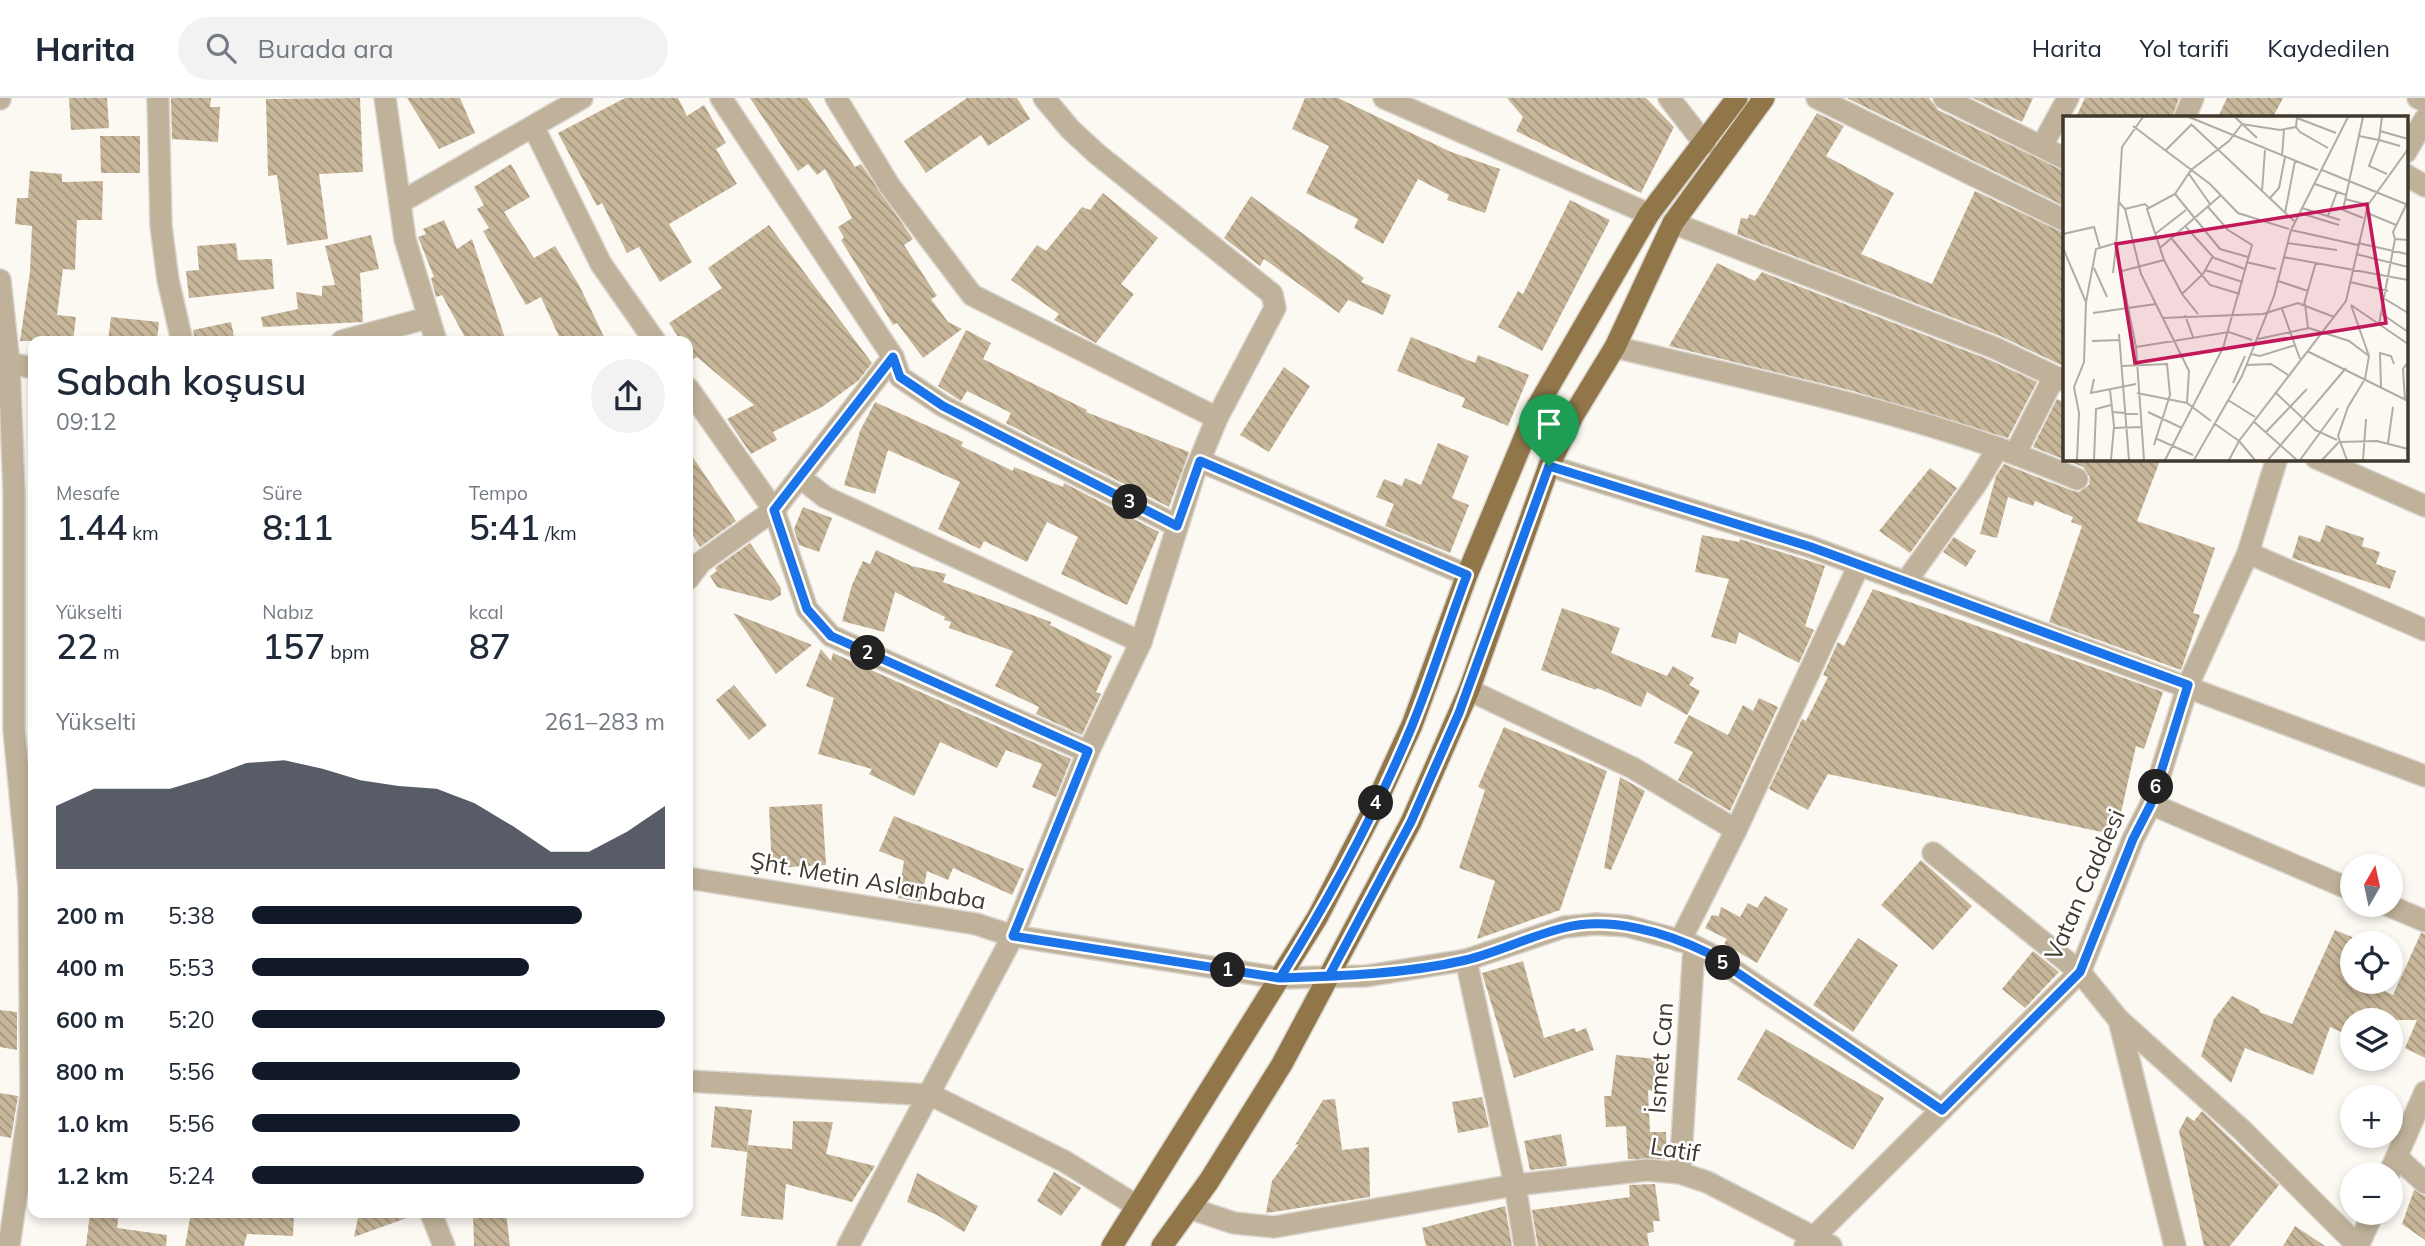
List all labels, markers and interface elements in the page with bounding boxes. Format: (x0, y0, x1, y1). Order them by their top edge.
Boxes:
search box (178, 17, 668, 80)
text: Harita (35, 28, 136, 69)
icon: search (202, 29, 240, 67)
text: Burada ara (258, 32, 394, 65)
text: Harita (2032, 33, 2102, 63)
text: Yol tarifi (2140, 33, 2229, 63)
text: Kaydedilen (2267, 33, 2390, 63)
inset map (2063, 116, 2408, 460)
text: Sabah koşusu (56, 357, 306, 405)
button: share (591, 359, 665, 433)
pin (1519, 394, 1579, 466)
icon: arrive (1530, 405, 1568, 443)
text: 09:12 (56, 407, 116, 436)
text: Mesafe (56, 481, 120, 505)
text: Süre (262, 481, 302, 505)
text: Tempo (469, 481, 528, 505)
pin: 3 (1112, 484, 1148, 520)
text: 3 (1124, 489, 1135, 513)
text: 1.44 (56, 505, 127, 549)
text: 8:11 (262, 505, 334, 549)
text: 5:41 (469, 505, 540, 549)
text: km (127, 521, 159, 545)
text: /km (540, 521, 577, 545)
text: Yükselti (56, 600, 122, 624)
text: Nabız (262, 600, 314, 624)
text: kcal (469, 600, 503, 624)
text: 22 (56, 624, 98, 668)
text: 157 (262, 624, 325, 668)
text: 87 (469, 624, 511, 668)
pin: 2 (850, 636, 886, 670)
text: m (98, 640, 120, 664)
text: bpm (325, 640, 370, 664)
text: 2 (862, 640, 873, 664)
text: Yükselti (56, 707, 136, 736)
text: 261–283 m (544, 707, 665, 736)
pin: 6 (2138, 770, 2174, 804)
text: 6 (2150, 774, 2161, 798)
pin: 4 (1358, 786, 1394, 820)
text: 4 (1370, 790, 1381, 814)
street label: Vatan Caddesi (2037, 804, 2131, 965)
street label: Şht. Metin Aslanbaba (748, 845, 988, 916)
north arrow (2340, 854, 2403, 917)
map controls (2340, 854, 2403, 1225)
text: 200 m (56, 901, 124, 930)
text: 5:38 (168, 901, 215, 930)
button: locate (2340, 931, 2403, 994)
pin: 5 (1706, 946, 1740, 980)
text: 5 (1717, 950, 1728, 974)
pin: 1 (1210, 952, 1246, 988)
text: 400 m (56, 953, 124, 982)
text: 5:53 (168, 953, 215, 982)
text: 1 (1222, 957, 1233, 981)
street label: İsmet Can (1641, 1001, 1679, 1115)
text: 600 m (56, 1005, 124, 1034)
text: 5:20 (168, 1005, 215, 1034)
button: layers (2340, 1008, 2403, 1071)
text: 800 m (56, 1057, 124, 1086)
text: 5:56 (168, 1057, 215, 1086)
button: + (2340, 1085, 2403, 1148)
text: 1.0 km (56, 1109, 129, 1138)
text: 5:56 (168, 1109, 215, 1138)
street label: Latif (1648, 1130, 1703, 1168)
text: 1.2 km (56, 1161, 129, 1190)
text: 5:24 (168, 1161, 215, 1190)
button: − (2340, 1162, 2403, 1225)

